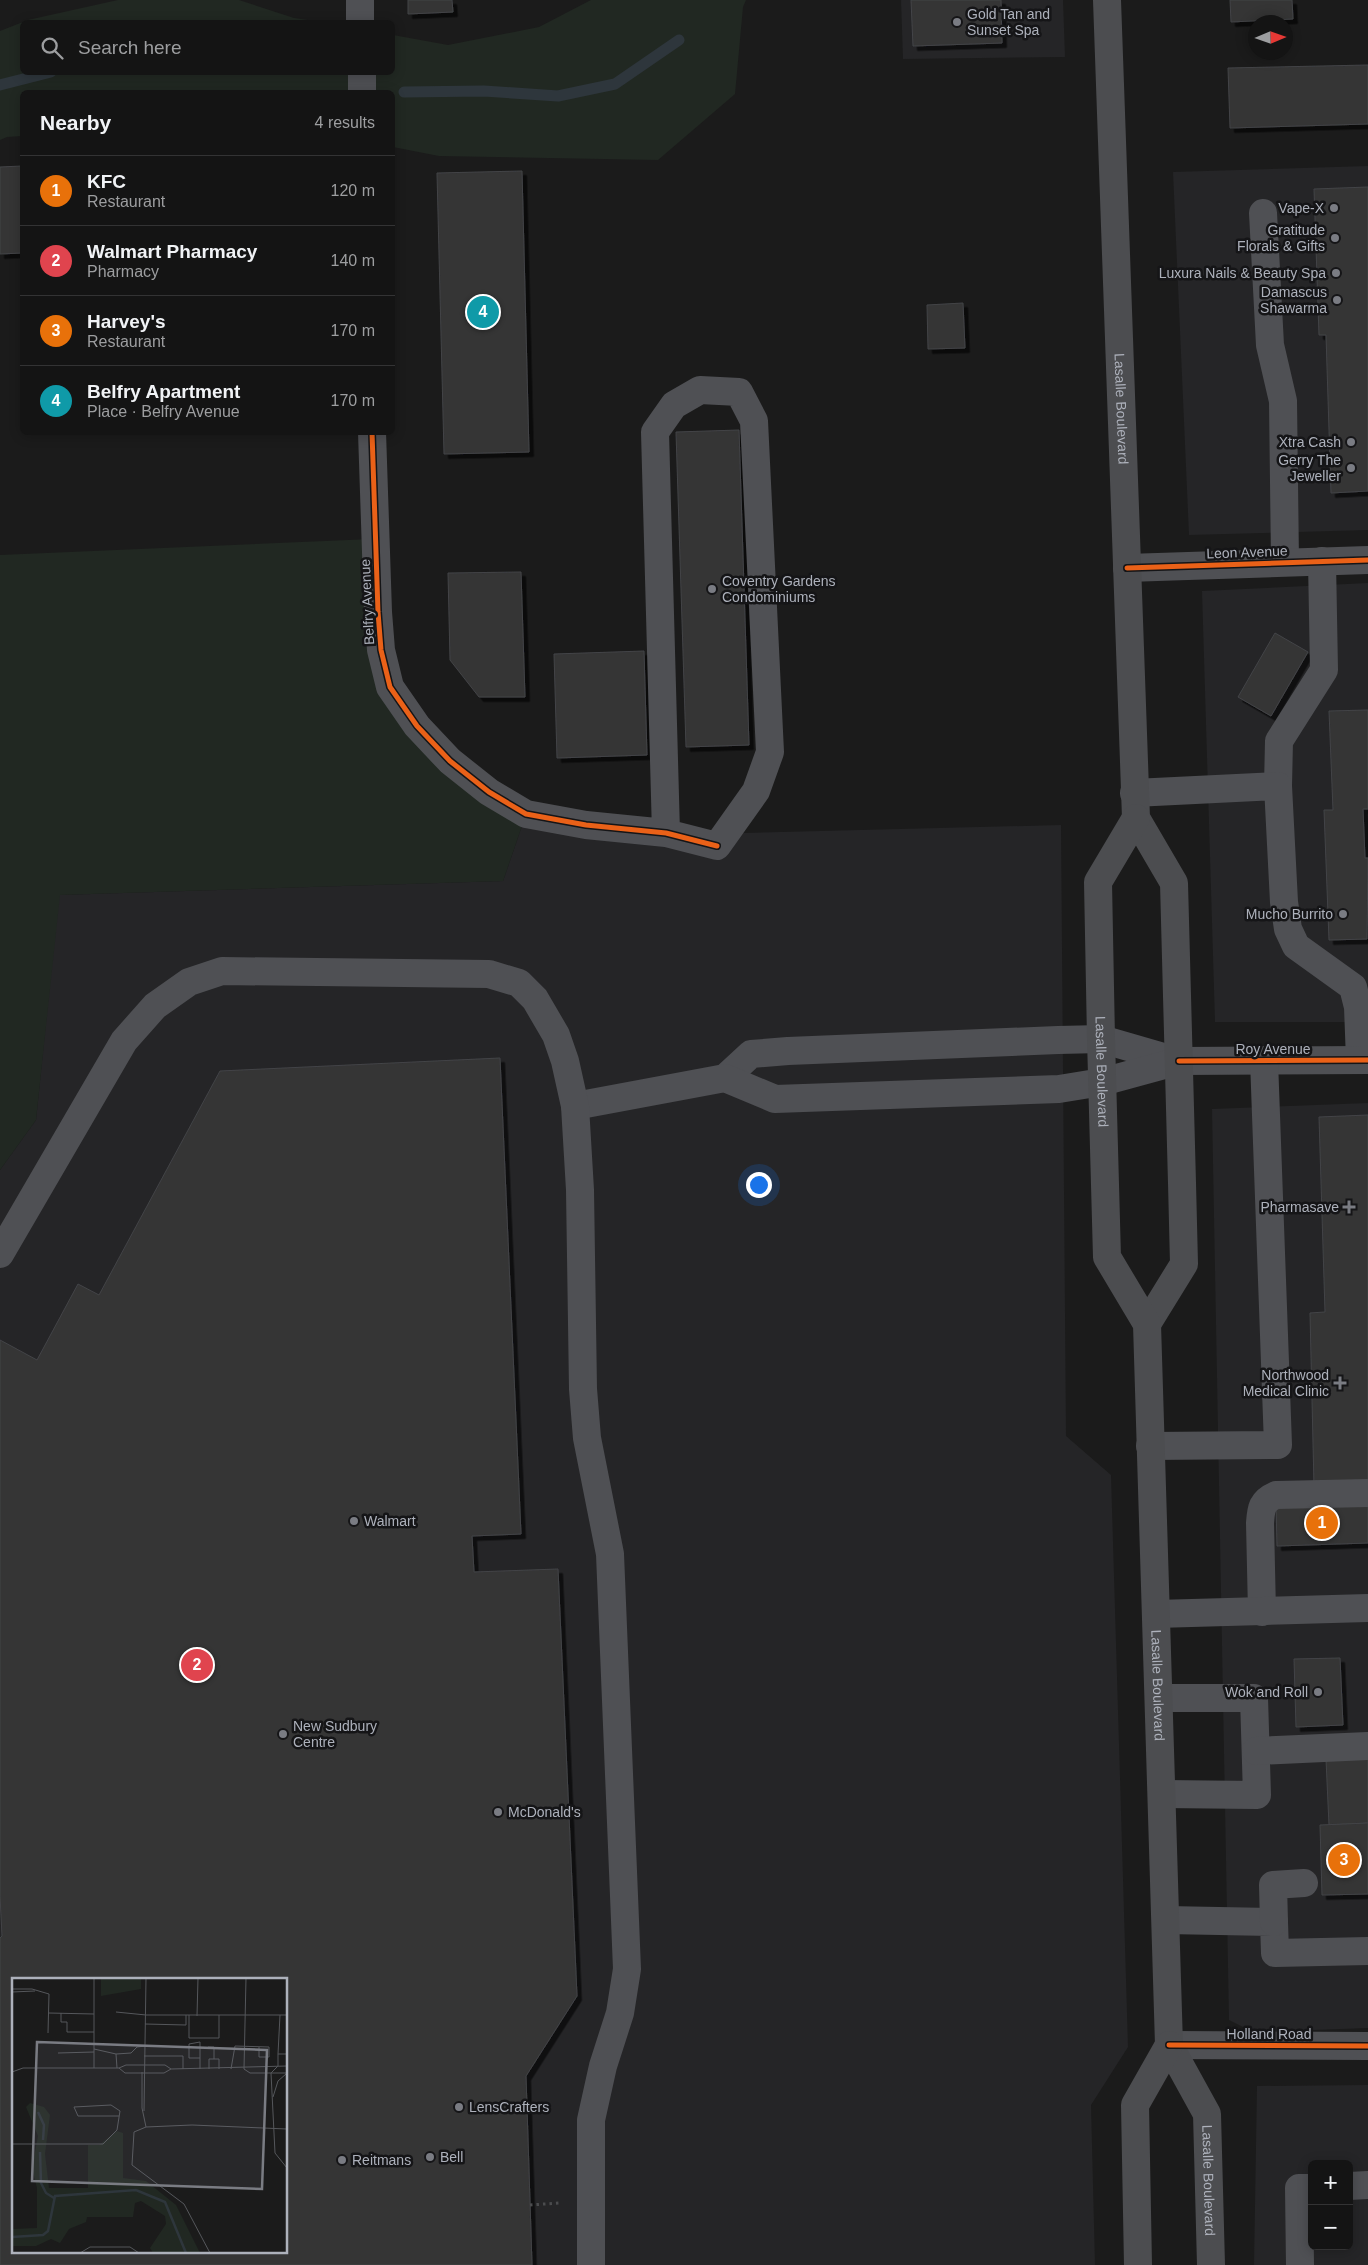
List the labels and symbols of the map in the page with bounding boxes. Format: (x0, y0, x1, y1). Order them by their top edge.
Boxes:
place label: Gold Tan and Sunset Spa (967, 6, 1050, 38)
north arrow (1248, 15, 1293, 60)
marker: Gold Tan and Sunset Spa (951, 16, 963, 28)
place label: Vape-X (1278, 200, 1325, 216)
marker: Vape-X (1328, 202, 1340, 214)
place label: Gratitude Florals & Gifts (1237, 222, 1325, 254)
marker: Gratitude Florals & Gifts (1329, 232, 1341, 244)
place label: Luxura Nails & Beauty Spa (1159, 265, 1326, 281)
marker: Luxura Nails & Beauty Spa (1330, 267, 1342, 279)
place label: Damascus Shawarma (1260, 284, 1327, 316)
pin: 4 (467, 293, 499, 331)
marker: Damascus Shawarma (1331, 294, 1343, 306)
street label: Lasalle Boulevard (1112, 353, 1131, 465)
place label: Xtra Cash (1279, 434, 1341, 450)
marker: Xtra Cash (1345, 436, 1357, 448)
place label: Gerry The Jeweller (1278, 452, 1341, 484)
marker: Gerry The Jeweller (1345, 462, 1357, 474)
street label: Leon Avenue (1206, 543, 1288, 561)
street label: Belfry Avenue (357, 558, 377, 645)
place label: Coventry Gardens Condominiums (722, 573, 836, 605)
marker: Coventry Gardens Condominiums (706, 583, 718, 595)
place label: Mucho Burrito (1246, 906, 1333, 922)
marker: Mucho Burrito (1337, 908, 1349, 920)
street label: Lasalle Boulevard (1093, 1016, 1111, 1127)
street label: Roy Avenue (1235, 1041, 1311, 1057)
your location (746, 1172, 772, 1198)
place label: Pharmasave (1260, 1199, 1339, 1215)
marker: Pharmasave (1343, 1201, 1355, 1213)
place label: Northwood Medical Clinic (1243, 1367, 1329, 1399)
marker: Northwood Medical Clinic (1333, 1376, 1347, 1390)
pin: 1 (1306, 1504, 1338, 1542)
place label: Walmart (364, 1513, 416, 1529)
marker: Walmart (348, 1515, 360, 1527)
street label: Lasalle Boulevard (1148, 1629, 1168, 1741)
pin: 2 (181, 1646, 213, 1684)
place label: Wok and Roll (1225, 1684, 1308, 1700)
marker: Wok and Roll (1312, 1686, 1324, 1698)
place label: New Sudbury Centre (293, 1718, 377, 1750)
marker: New Sudbury Centre (277, 1728, 289, 1740)
place label: McDonald's (508, 1804, 581, 1820)
marker: McDonald's (492, 1806, 504, 1818)
pin: 3 (1328, 1841, 1360, 1879)
inset map (12, 1978, 288, 2252)
street label: Holland Road (1227, 2026, 1311, 2042)
place label: LensCrafters (469, 2099, 549, 2115)
marker: LensCrafters (453, 2101, 465, 2113)
street label: Lasalle Boulevard (1199, 2124, 1218, 2236)
place label: Bell (440, 2149, 463, 2165)
marker: Bell (424, 2151, 436, 2163)
place label: Reitmans (352, 2152, 411, 2168)
marker: Reitmans (336, 2154, 348, 2166)

